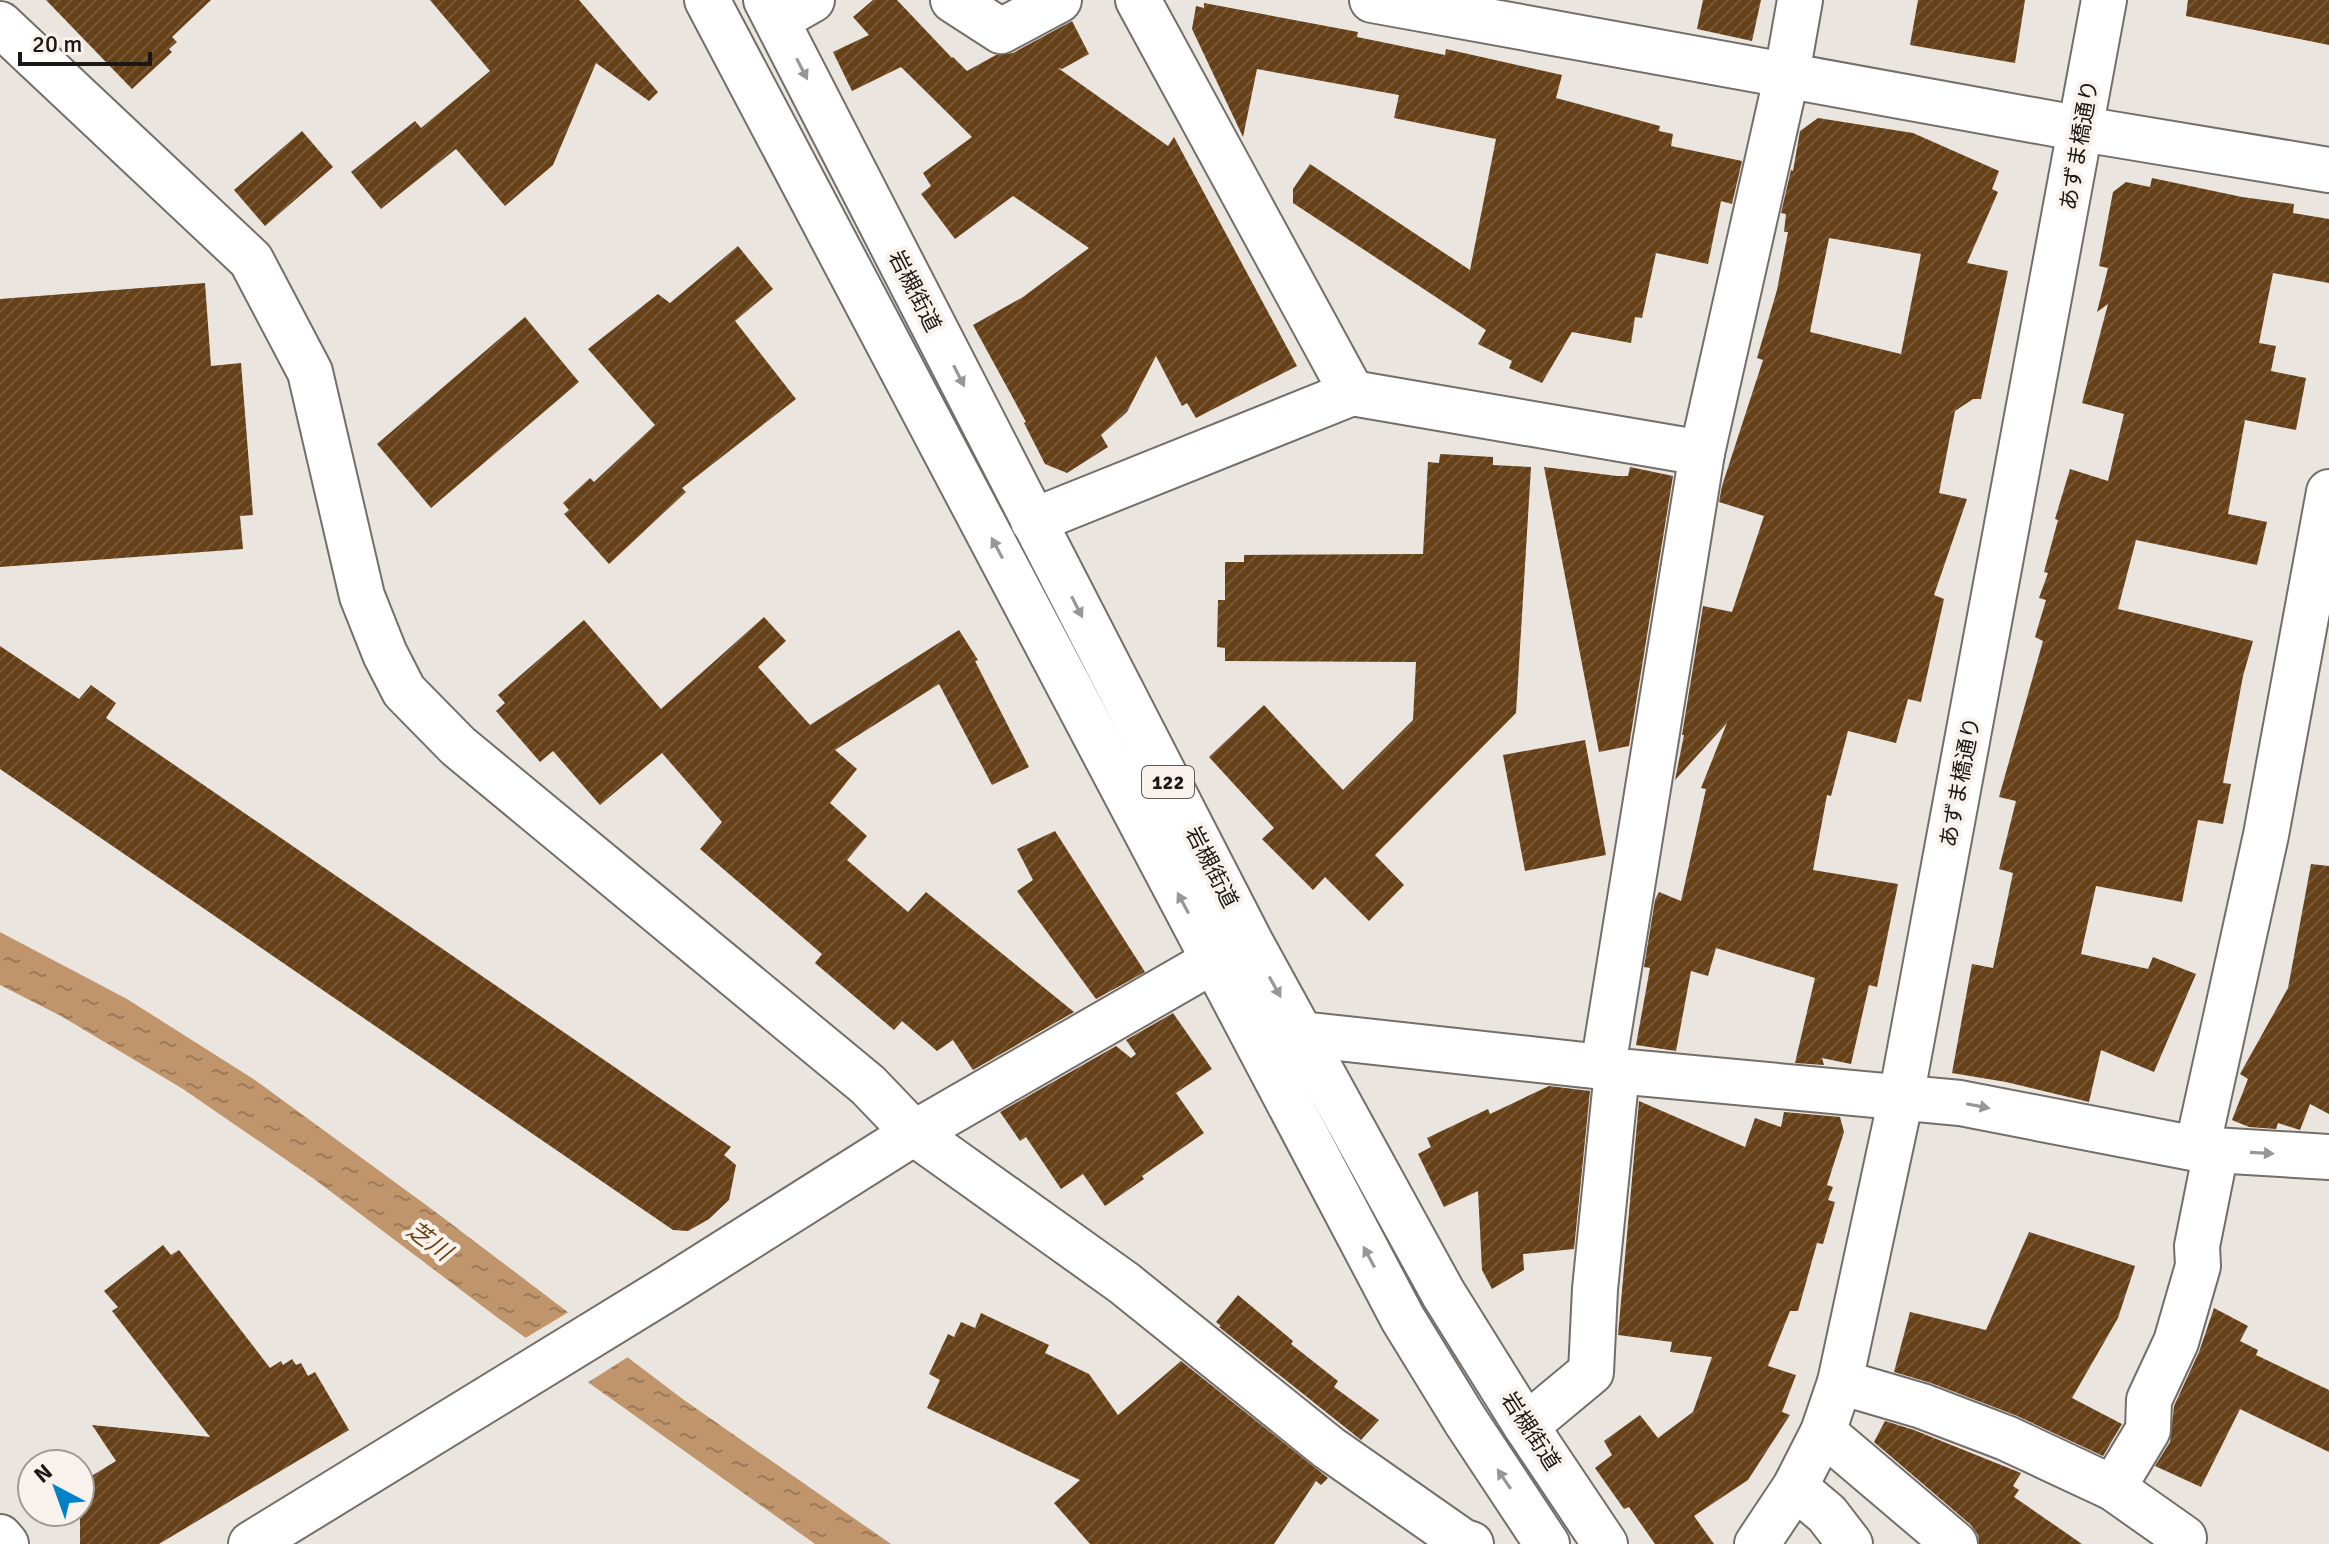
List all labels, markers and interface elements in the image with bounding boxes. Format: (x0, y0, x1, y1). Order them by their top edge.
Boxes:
scale bar (20, 16, 150, 66)
text: 20 m (32, 29, 82, 59)
one-way arrow (795, 58, 809, 81)
street label: あずま橋通り (2054, 78, 2104, 212)
street label: 岩槻街道 (883, 246, 947, 336)
one-way arrow (952, 364, 965, 387)
one-way arrow (991, 537, 1004, 560)
one-way arrow (1071, 595, 1084, 618)
street label: あずま橋通り (1934, 715, 1986, 849)
road number: 122 (1142, 766, 1194, 798)
street label: 岩槻街道 (1180, 822, 1244, 912)
one-way arrow (1177, 891, 1190, 914)
one-way arrow (1268, 975, 1282, 998)
one-way arrow (1966, 1101, 1991, 1113)
one-way arrow (2250, 1147, 2275, 1160)
water label: 芝川 (401, 1215, 460, 1269)
one-way arrow (1362, 1245, 1376, 1268)
street label: 岩槻街道 (1496, 1387, 1566, 1475)
north arrow (16, 1448, 96, 1528)
text: N (29, 1458, 58, 1488)
one-way arrow (1497, 1468, 1511, 1490)

